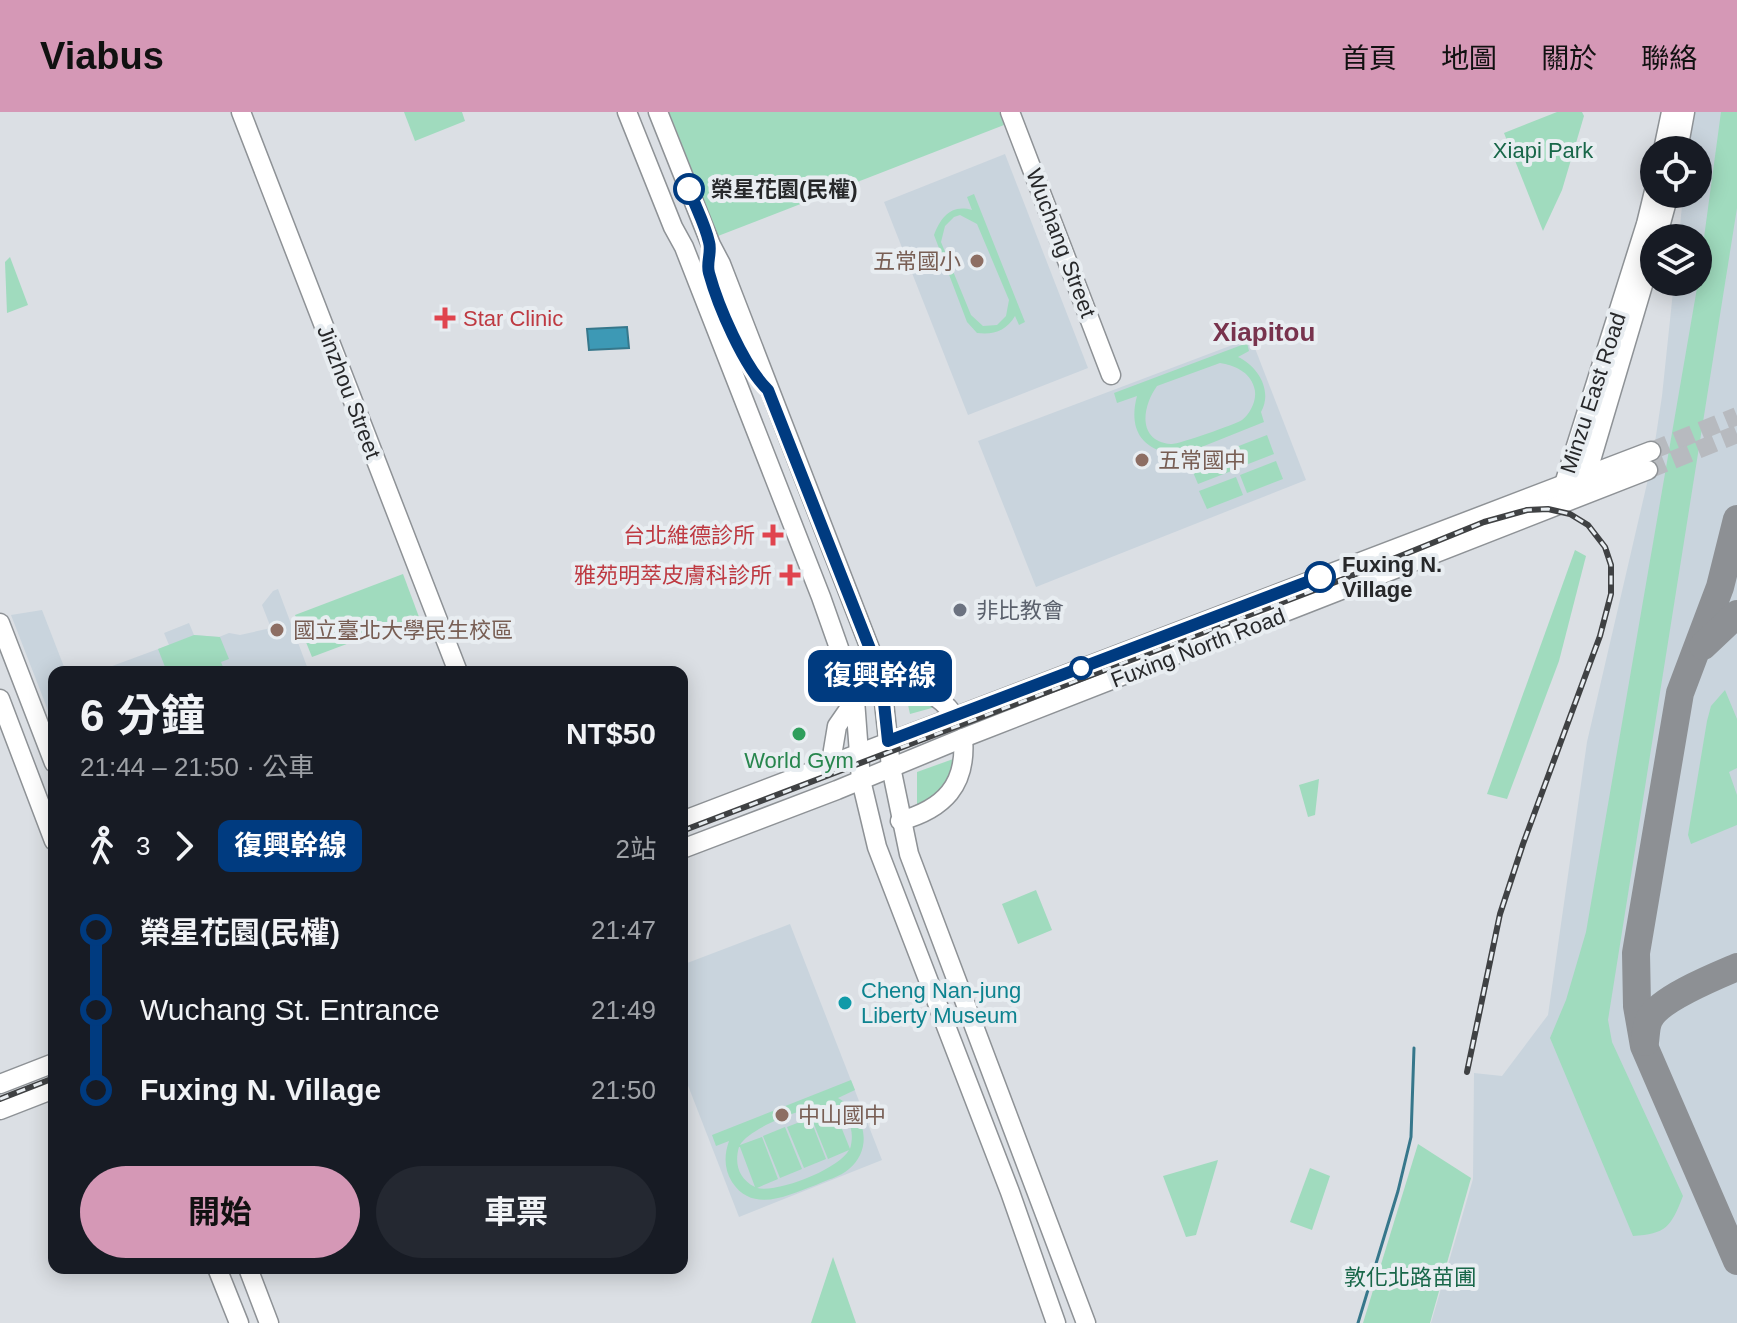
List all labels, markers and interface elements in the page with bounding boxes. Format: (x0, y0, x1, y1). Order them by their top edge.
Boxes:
text: Viabus (40, 35, 164, 77)
text: 首頁 (1341, 43, 1397, 74)
text: 地圖 (1441, 43, 1497, 74)
text: 關於 (1541, 43, 1597, 74)
text: 聯絡 (1641, 43, 1697, 74)
map controls (1640, 136, 1712, 296)
button: locate (1640, 136, 1712, 208)
park label: Xiapi Park (1493, 138, 1594, 163)
street label: Wuchang Street (1021, 165, 1101, 321)
marker: 榮星花園(民權) (674, 174, 704, 204)
place label: 榮星花園(民權) (711, 177, 858, 202)
button: layers (1640, 224, 1712, 296)
place label: 五常國小 (873, 249, 961, 274)
marker: 五常國小 (968, 252, 986, 270)
place label: Star Clinic (463, 306, 563, 331)
marker: Star Clinic (434, 307, 456, 329)
street label: Minzu East Road (1555, 309, 1631, 477)
district label: Xiapitou (1213, 317, 1315, 347)
street label: Jinzhou Street (312, 322, 386, 462)
place label: 五常國中 (1158, 448, 1246, 473)
marker: 五常國中 (1133, 451, 1151, 469)
place label: 台北維德診所 (623, 523, 755, 548)
marker: 台北維德診所 (762, 524, 784, 546)
place label: Fuxing N. Village (1342, 552, 1442, 602)
marker: Fuxing N. Village (1305, 562, 1335, 592)
place label: 雅苑明萃皮膚科診所 (574, 563, 772, 588)
marker: 雅苑明萃皮膚科診所 (779, 564, 801, 586)
place label: 非比教會 (976, 598, 1064, 623)
marker: 非比教會 (951, 601, 969, 619)
street label: Fuxing North Road (1107, 603, 1289, 693)
place label: 國立臺北大學民生校區 (293, 618, 513, 643)
marker: 國立臺北大學民生校區 (268, 621, 286, 639)
line badge: 復興幹線 (824, 650, 936, 702)
unlabelled marker (1070, 657, 1092, 679)
text: 復興幹線 (824, 660, 936, 691)
text: 6 分鐘 (80, 691, 205, 740)
text: NT$50 (566, 717, 656, 750)
marker: World Gym (790, 725, 808, 743)
place label: World Gym (744, 748, 854, 773)
text: 21:44 – 21:50 · 公車 (80, 752, 314, 782)
icon: walk (80, 824, 124, 868)
icon: forward (162, 824, 206, 868)
text: 復興幹線 (234, 830, 346, 861)
text: 3 (136, 831, 150, 861)
text: 2站 (616, 834, 656, 864)
text: 21:47 (591, 915, 656, 945)
text: 榮星花園(民權) (140, 916, 340, 949)
place label: Cheng Nan-jung Liberty Museum (861, 978, 1021, 1028)
text: Wuchang St. Entrance (140, 993, 440, 1026)
marker: Cheng Nan-jung Liberty Museum (836, 994, 854, 1012)
text: 21:49 (591, 995, 656, 1025)
text: Fuxing N. Village (140, 1073, 381, 1106)
text: 21:50 (591, 1075, 656, 1105)
place label: 中山國中 (798, 1103, 886, 1128)
marker: 中山國中 (773, 1106, 791, 1124)
button: 開始 (80, 1166, 360, 1258)
button: 車票 (376, 1166, 656, 1258)
park label: 敦化北路苗圃 (1344, 1265, 1476, 1290)

